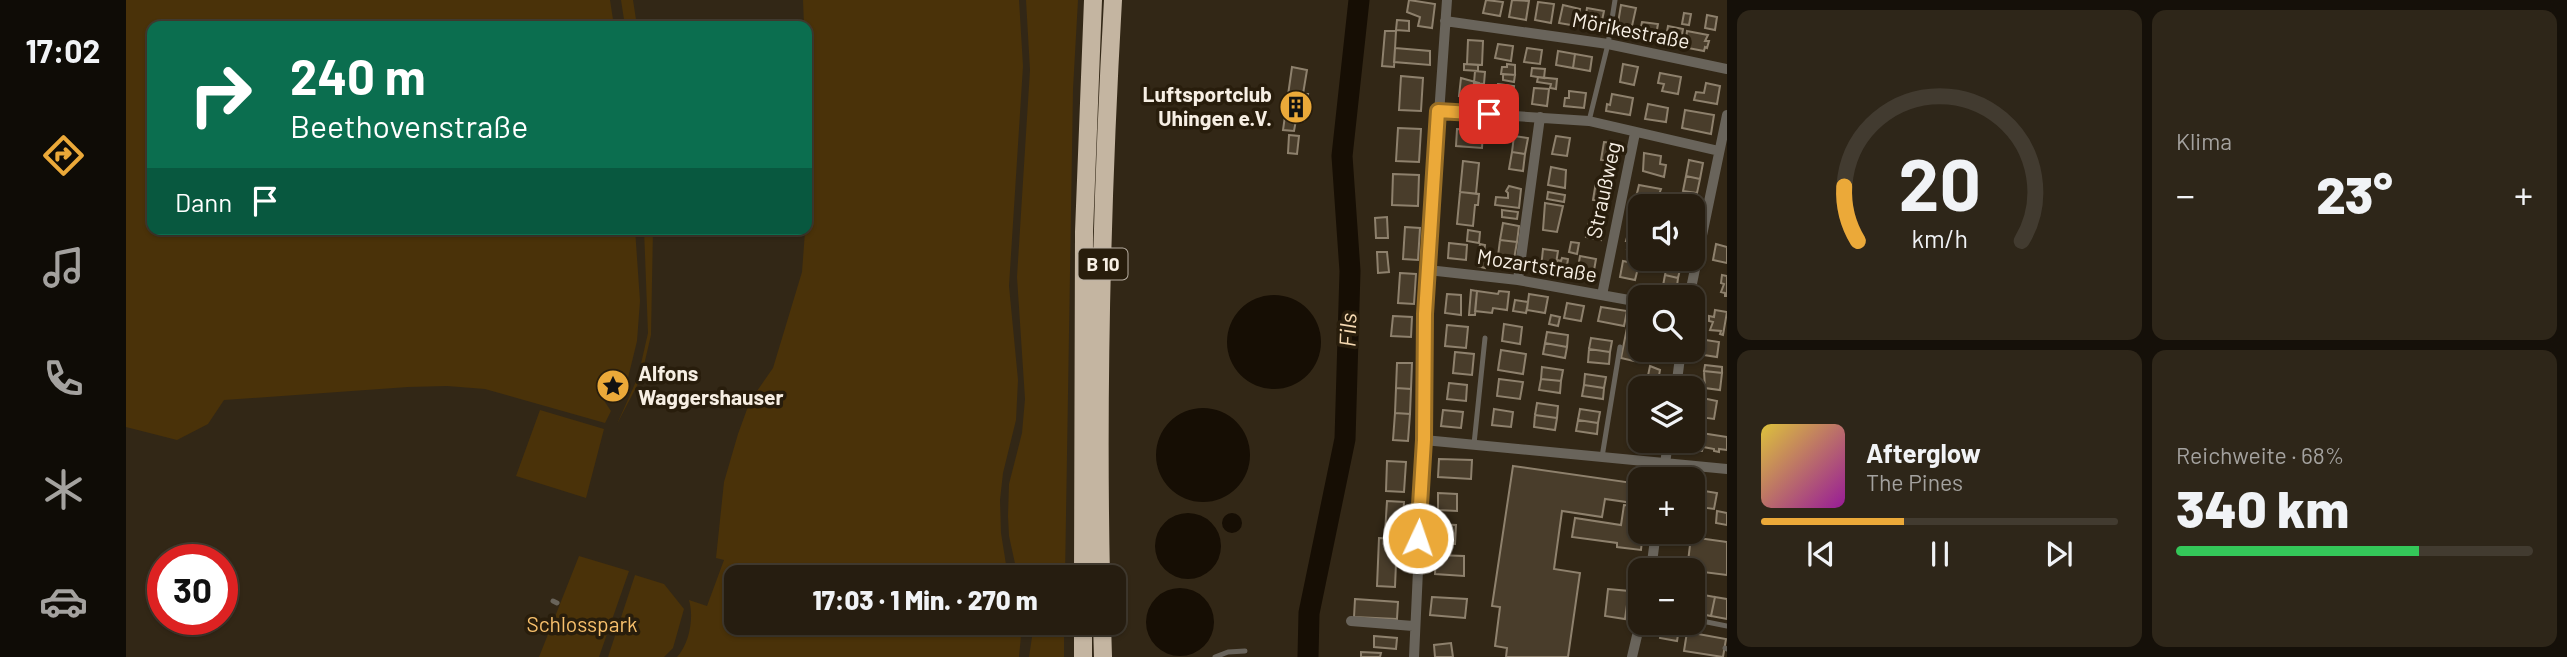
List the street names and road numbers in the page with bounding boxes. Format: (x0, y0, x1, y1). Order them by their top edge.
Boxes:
street label: Mörikestraße (1570, 6, 1692, 53)
street label: Straußweg (1580, 139, 1625, 240)
street label: Mozartstraße (1475, 243, 1599, 286)
road number: B 10 (1079, 248, 1128, 280)

